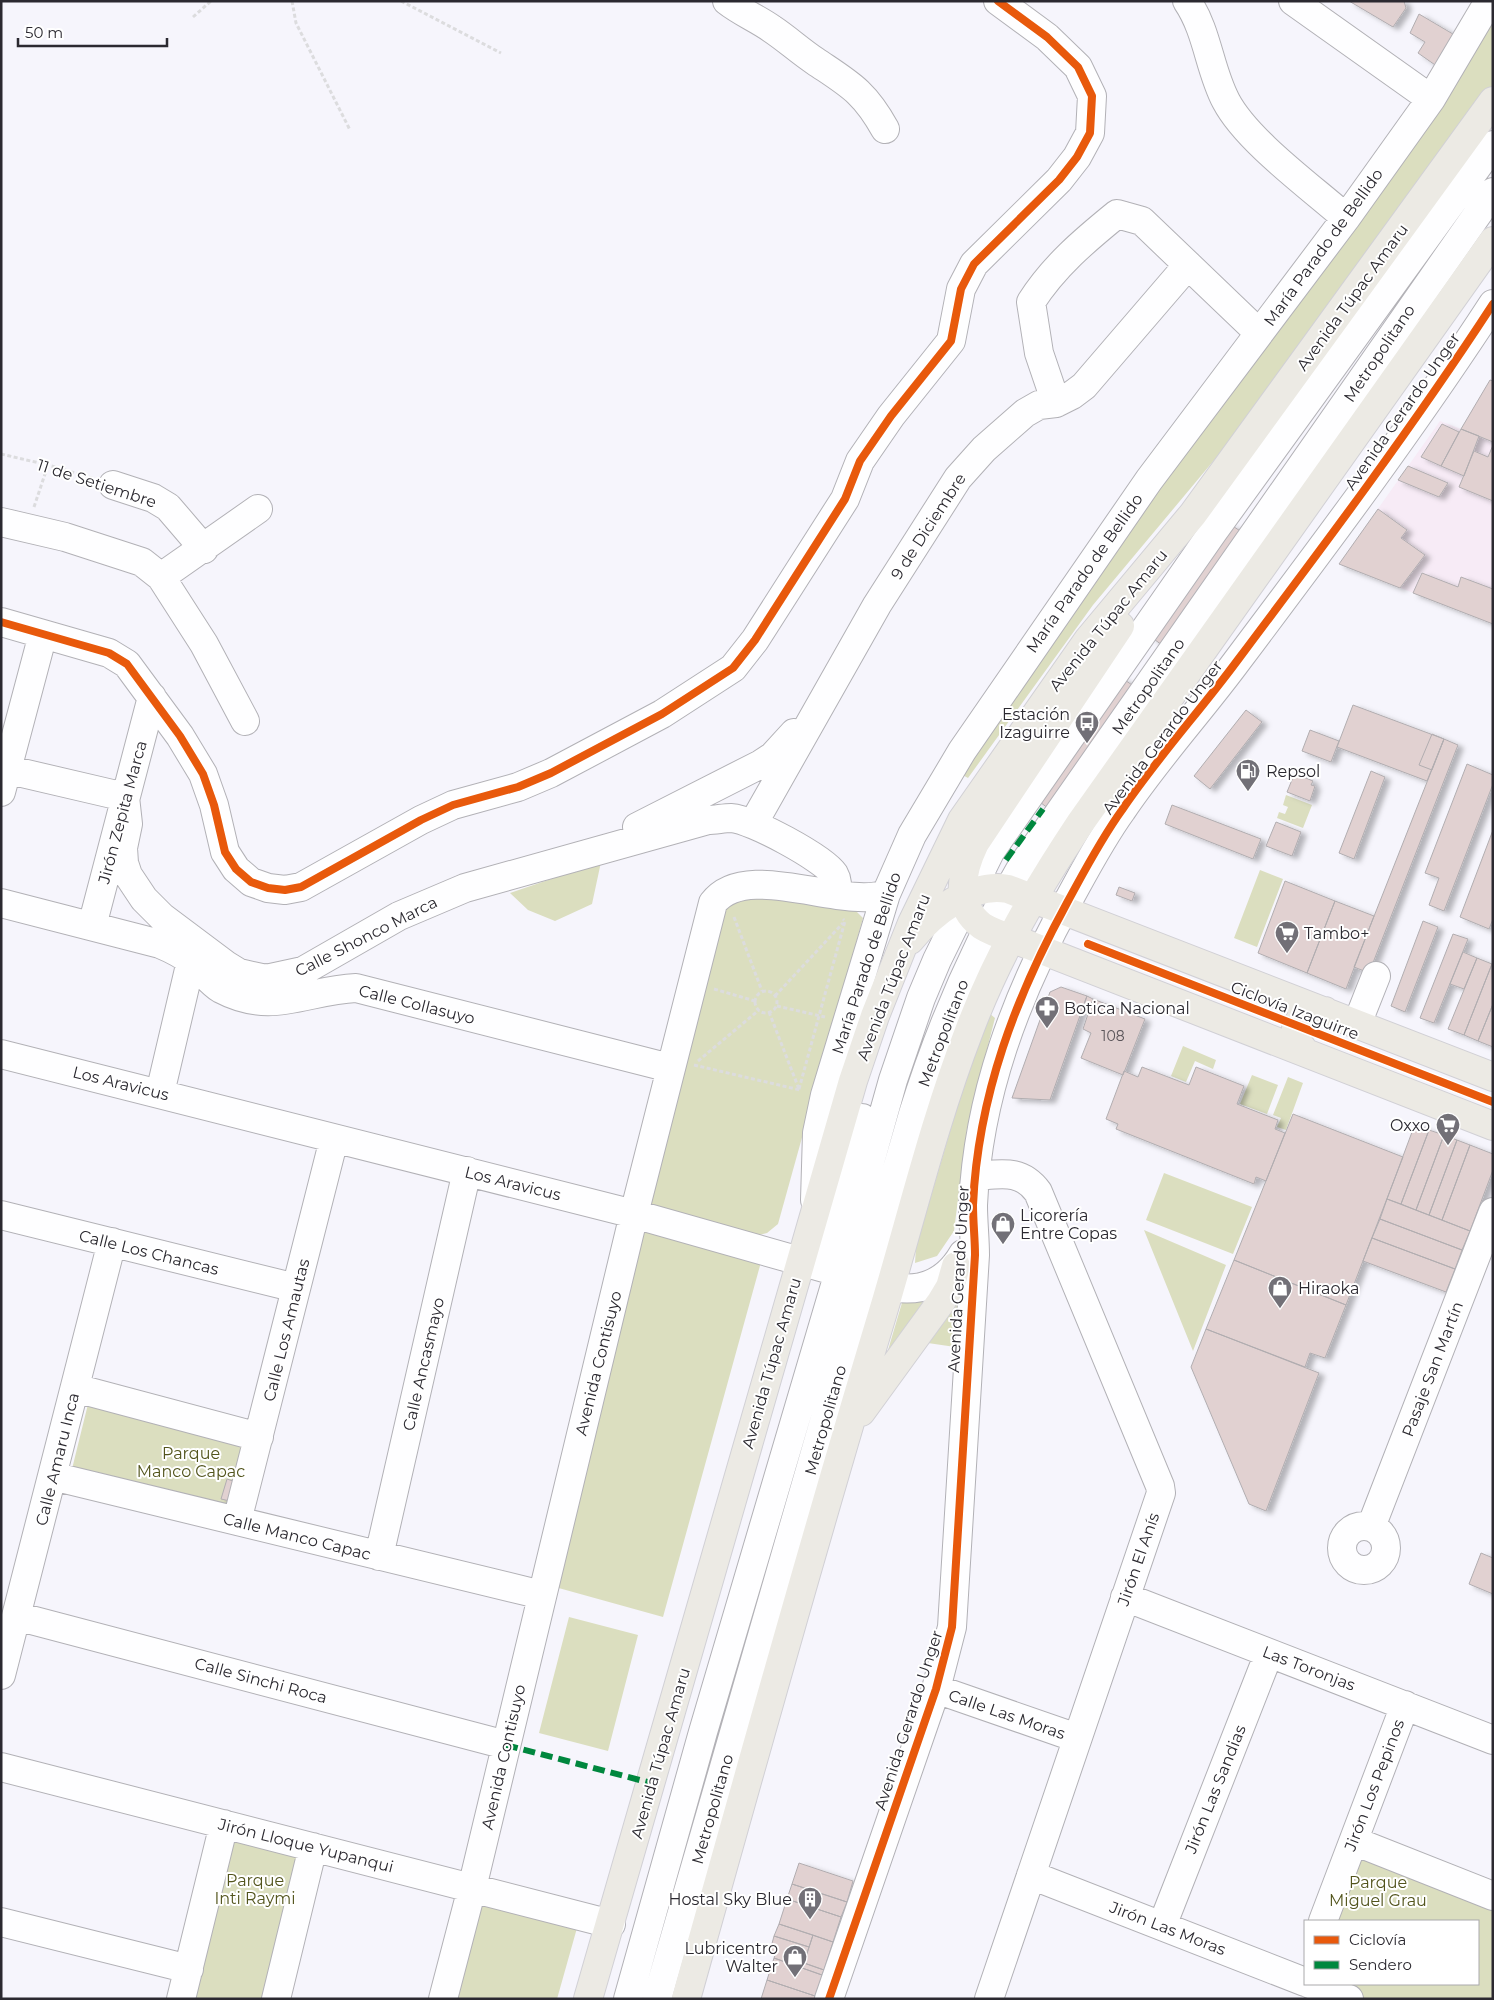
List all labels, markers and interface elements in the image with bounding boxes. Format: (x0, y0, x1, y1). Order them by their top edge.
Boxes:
scale bar (18, 15, 166, 47)
text: 50 m (25, 23, 63, 42)
street label: María Parado de Bellido (1260, 165, 1387, 330)
street label: Avenida Túpac Amaru (1293, 220, 1412, 374)
street label: Metropolitano (1340, 301, 1419, 406)
street label: Avenida Gerardo Unger (1341, 329, 1464, 494)
street label: 11 de Setiembre (35, 455, 159, 512)
street label: 9 de Diciembre (887, 470, 970, 583)
street label: María Parado de Bellido (1022, 490, 1147, 657)
street label: Avenida Túpac Amaru (1045, 546, 1171, 695)
street label: Metropolitano (1108, 634, 1189, 738)
street label: Avenida Gerardo Unger (1098, 657, 1227, 818)
place label: Estación Izaguirre (999, 705, 1070, 742)
bus stop icon: Estación Izaguirre (1074, 710, 1100, 744)
street label: Jirón Zepita Marca (94, 738, 151, 887)
fuel station icon: Repsol (1235, 758, 1261, 792)
place label: Repsol (1266, 762, 1320, 781)
street label: María Parado de Bellido (828, 870, 905, 1057)
street label: Avenida Túpac Amaru (853, 891, 934, 1063)
street label: Calle Shonco Marca (292, 892, 441, 981)
supermarket icon: Tambo+ (1274, 920, 1300, 954)
place label: Tambo+ (1304, 924, 1369, 943)
street label: Metropolitano (914, 977, 973, 1090)
street label: Ciclovía Izaguirre (1228, 977, 1362, 1044)
street label: Calle Collasuyo (357, 981, 477, 1028)
pharmacy icon: Botica Nacional (1034, 995, 1060, 1029)
place label: Botica Nacional (1064, 999, 1190, 1018)
house number: 108 (1101, 1027, 1125, 1045)
street label: Los Aravicus (71, 1062, 171, 1105)
supermarket icon: Oxxo (1435, 1112, 1461, 1146)
place label: Oxxo (1390, 1116, 1430, 1135)
street label: Los Aravicus (463, 1162, 563, 1205)
street label: Avenida Gerardo Unger (944, 1185, 973, 1373)
place label: Licorería Entre Copas (1020, 1206, 1117, 1243)
shop icon: Licorería Entre Copas (990, 1211, 1016, 1245)
street label: Calle Los Chancas (77, 1226, 221, 1279)
street label: Calle Los Amautas (260, 1257, 313, 1404)
street label: Avenida Túpac Amaru (738, 1275, 805, 1451)
shop icon: Hiraoka (1267, 1275, 1293, 1309)
place label: Hiraoka (1298, 1279, 1359, 1298)
street label: Avenida Contisuyo (571, 1289, 626, 1437)
street label: Calle Ancasmayo (399, 1296, 448, 1433)
street label: Pasaje San Martín (1398, 1299, 1467, 1440)
street label: Metropolitano (801, 1363, 850, 1477)
street label: Calle Amaru Inca (32, 1391, 83, 1528)
park label: Parque Manco Capac (137, 1444, 245, 1481)
street label: Calle Manco Capac (221, 1509, 373, 1564)
street label: Jirón El Anís (1113, 1510, 1163, 1609)
street label: Avenida Gerardo Unger (870, 1628, 947, 1812)
street label: Las Toronjas (1260, 1642, 1358, 1695)
street label: Calle Sinchi Roca (193, 1654, 329, 1707)
street label: Avenida Túpac Amaru (627, 1665, 694, 1841)
street label: Avenida Contisuyo (478, 1683, 529, 1832)
street label: Calle Las Moras (946, 1686, 1068, 1743)
street label: Jirón Los Pepinos (1340, 1716, 1408, 1855)
street label: Jirón Las Sandias (1181, 1722, 1250, 1857)
street label: Metropolitano (688, 1752, 737, 1866)
street label: Jirón Lloque Yupanqui (215, 1814, 396, 1876)
park label: Parque Inti Raymi (214, 1871, 296, 1908)
park label: Parque Miguel Grau (1329, 1873, 1427, 1910)
building icon: Hostal Sky Blue (797, 1886, 823, 1920)
place label: Hostal Sky Blue (668, 1890, 792, 1909)
street label: Jirón Las Moras (1106, 1897, 1229, 1959)
legend (1304, 1920, 1479, 1985)
text: Ciclovía (1349, 1930, 1406, 1949)
place label: Lubricentro Walter (684, 1939, 778, 1976)
shop icon: Lubricentro Walter (782, 1944, 808, 1978)
text: Sendero (1349, 1955, 1412, 1974)

